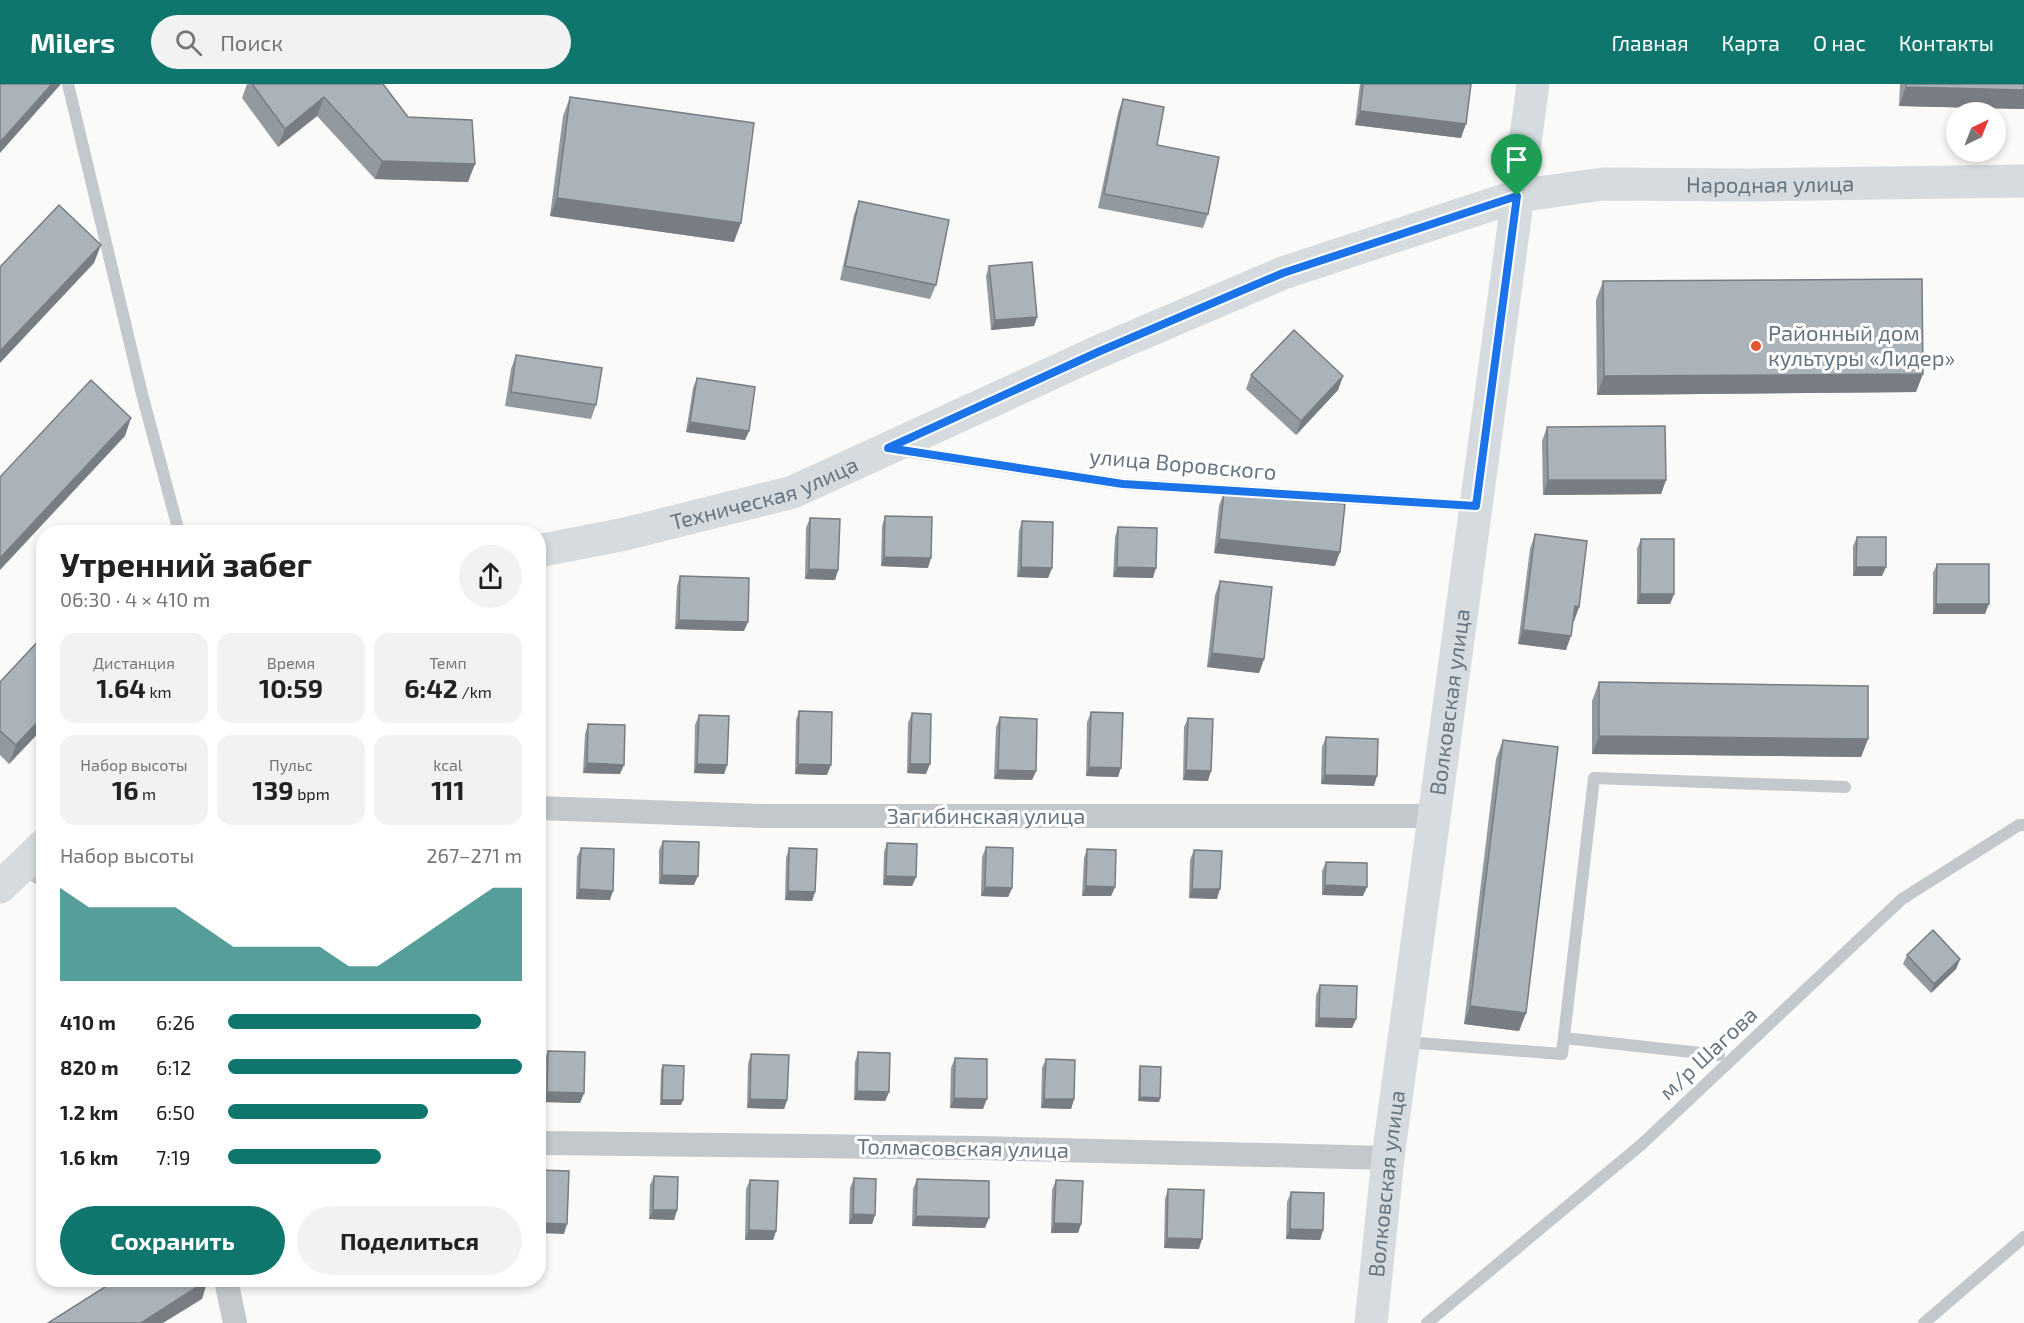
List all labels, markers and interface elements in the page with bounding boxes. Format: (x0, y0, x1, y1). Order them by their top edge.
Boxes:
search box (151, 15, 571, 69)
text: Milers (30, 25, 115, 59)
icon: search (172, 26, 205, 59)
text: Поиск (220, 29, 283, 55)
text: Главная (1612, 30, 1689, 55)
text: Карта (1722, 30, 1780, 55)
text: О нас (1813, 30, 1866, 55)
text: Контакты (1899, 30, 1994, 55)
north arrow (1946, 102, 2006, 162)
map controls (1946, 102, 2006, 162)
pin (1491, 134, 1542, 196)
icon: arrive (1500, 143, 1533, 176)
street label: Народная улица (1686, 169, 1855, 197)
place label: Районный дом культуры «Лидер» (1768, 319, 1955, 371)
marker: Районный дом культуры «Лидер» (1749, 339, 1763, 353)
street label: улица Воровского (1088, 442, 1278, 485)
street label: Техническая улица (668, 450, 862, 534)
text: Утренний забег (60, 544, 312, 584)
button: share (459, 545, 522, 608)
text: 06:30 · 4 × 410 m (60, 587, 210, 611)
street label: Волковская улица (1423, 607, 1474, 797)
text: Дистанция (93, 653, 175, 672)
text: Время (267, 653, 315, 672)
text: Темп (429, 653, 467, 672)
text: 1.64 (96, 672, 146, 703)
text: 10:59 (259, 672, 323, 703)
text: 6:42 (404, 672, 458, 703)
text: km (146, 682, 172, 701)
text: /km (458, 682, 492, 701)
text: Набор высоты (80, 755, 188, 774)
text: Пульс (269, 755, 313, 774)
text: kcal (433, 755, 463, 774)
text: 16 (112, 774, 138, 805)
text: 139 (252, 774, 294, 805)
text: 111 (431, 774, 465, 805)
text: m (138, 784, 156, 803)
text: bpm (294, 784, 330, 803)
street label: Загибинская улица (887, 802, 1085, 829)
text: Набор высоты (60, 843, 194, 867)
text: 267–271 m (426, 843, 522, 867)
street label: м/р Шагова (1653, 1000, 1762, 1104)
text: 410 m (60, 1010, 116, 1034)
text: 6:26 (156, 1010, 195, 1034)
text: 820 m (60, 1055, 119, 1079)
text: 6:12 (156, 1055, 191, 1079)
street label: Волковская улица (1362, 1089, 1409, 1278)
text: 1.2 km (60, 1100, 118, 1124)
text: 6:50 (156, 1100, 195, 1124)
street label: Толмасовская улица (857, 1132, 1069, 1163)
text: 1.6 km (60, 1145, 118, 1169)
text: 7:19 (156, 1145, 190, 1169)
button: Сохранить (60, 1206, 285, 1275)
button: Поделиться (297, 1206, 522, 1275)

